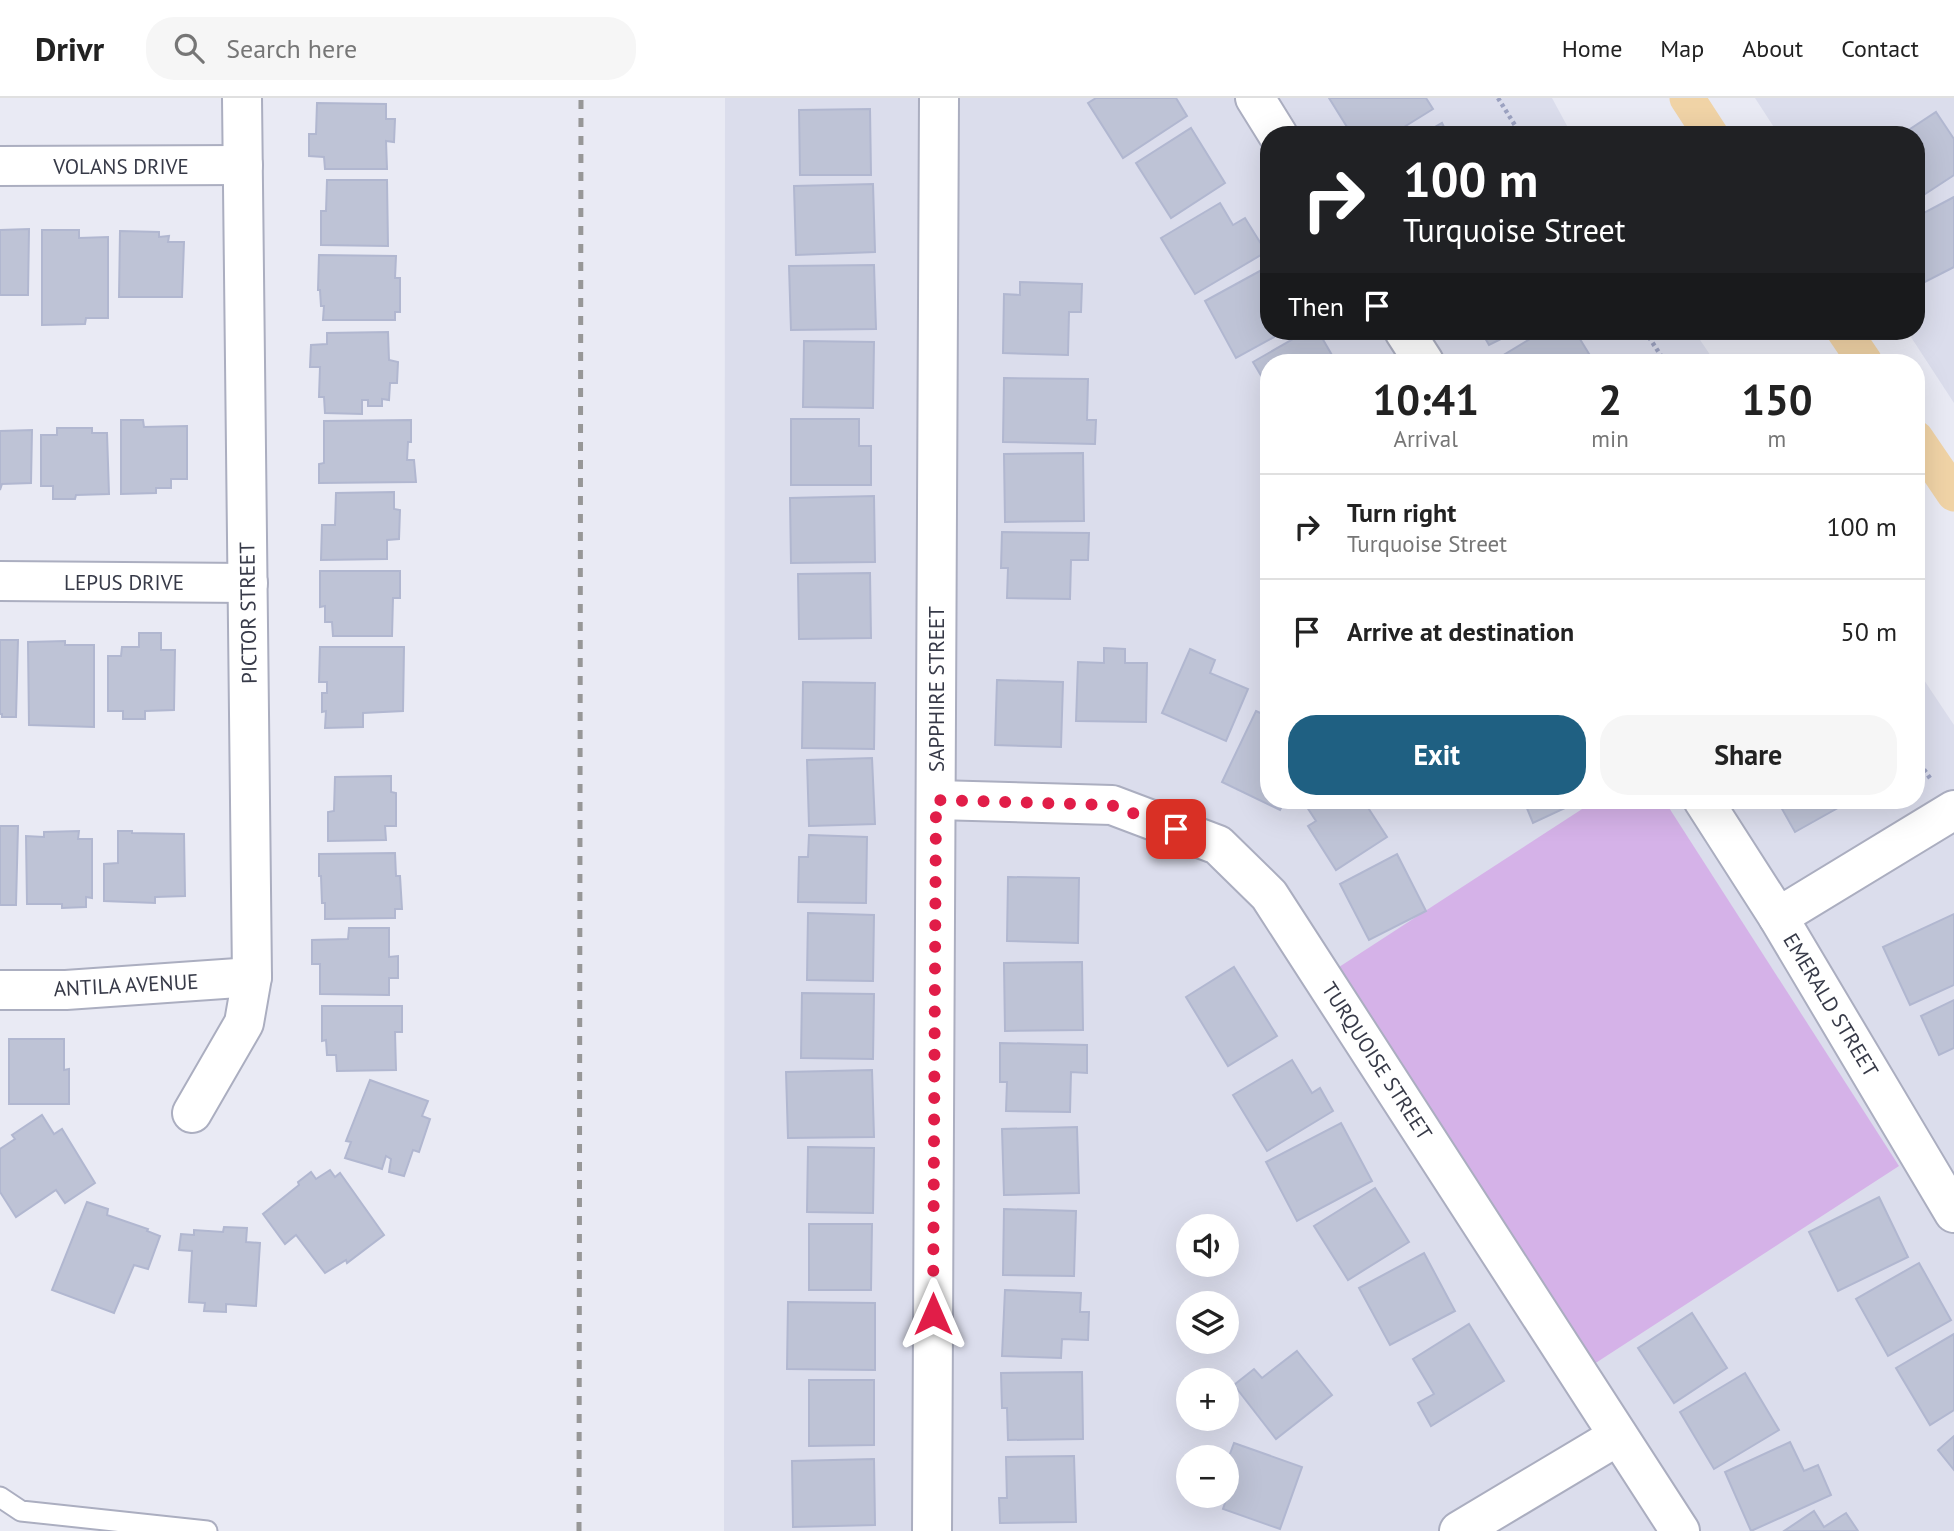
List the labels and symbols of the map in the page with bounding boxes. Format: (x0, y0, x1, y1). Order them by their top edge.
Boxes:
street label: VOLANS DRIVE (52, 153, 189, 180)
street label: PICTOR STREET (233, 542, 263, 684)
street label: LEPUS DRIVE (64, 569, 184, 596)
street label: SAPPHIRE STREET (923, 606, 950, 772)
pin (1146, 799, 1206, 859)
street label: EMERALD STREET (1777, 928, 1885, 1082)
street label: ANTILA AVENUE (53, 968, 199, 1002)
street label: TURQUOISE STREET (1316, 977, 1438, 1145)
position arrow (896, 1277, 970, 1351)

